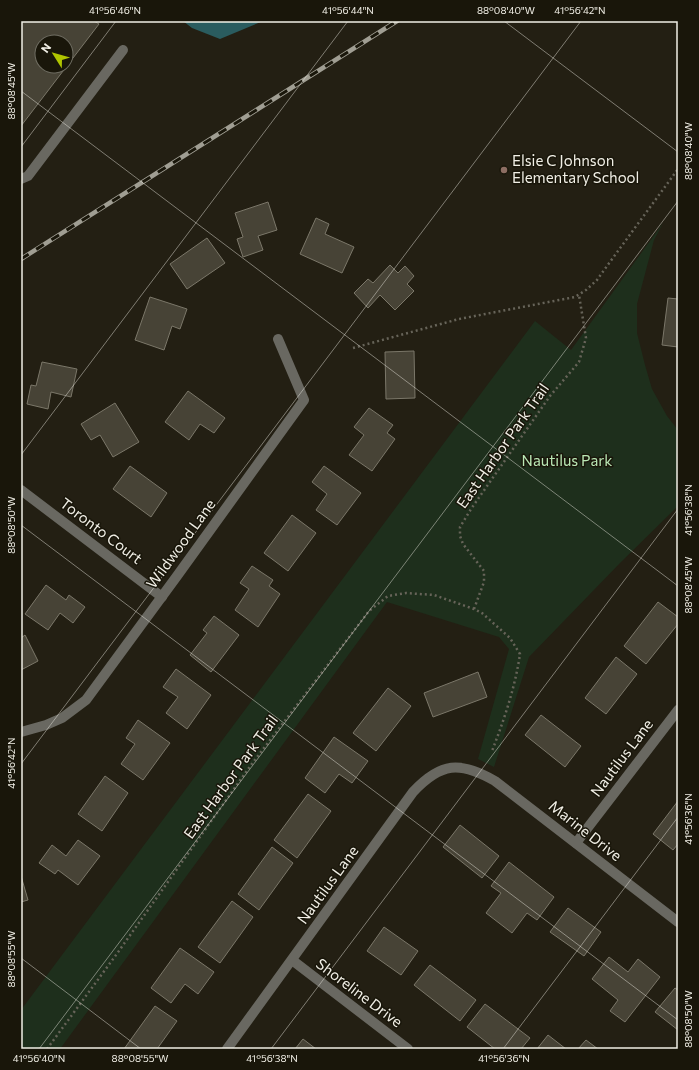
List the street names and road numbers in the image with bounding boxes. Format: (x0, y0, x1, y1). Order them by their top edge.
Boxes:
street label: East Harbor Park Trail (452, 380, 552, 511)
street label: Toronto Court (57, 493, 146, 567)
street label: Wildwood Lane (142, 495, 219, 591)
street label: East Harbor Park Trail (179, 711, 281, 842)
street label: Nautilus Lane (586, 715, 656, 800)
street label: Marine Drive (546, 796, 626, 864)
street label: Nautilus Lane (293, 842, 362, 927)
street label: Shoreline Drive (313, 954, 406, 1031)

